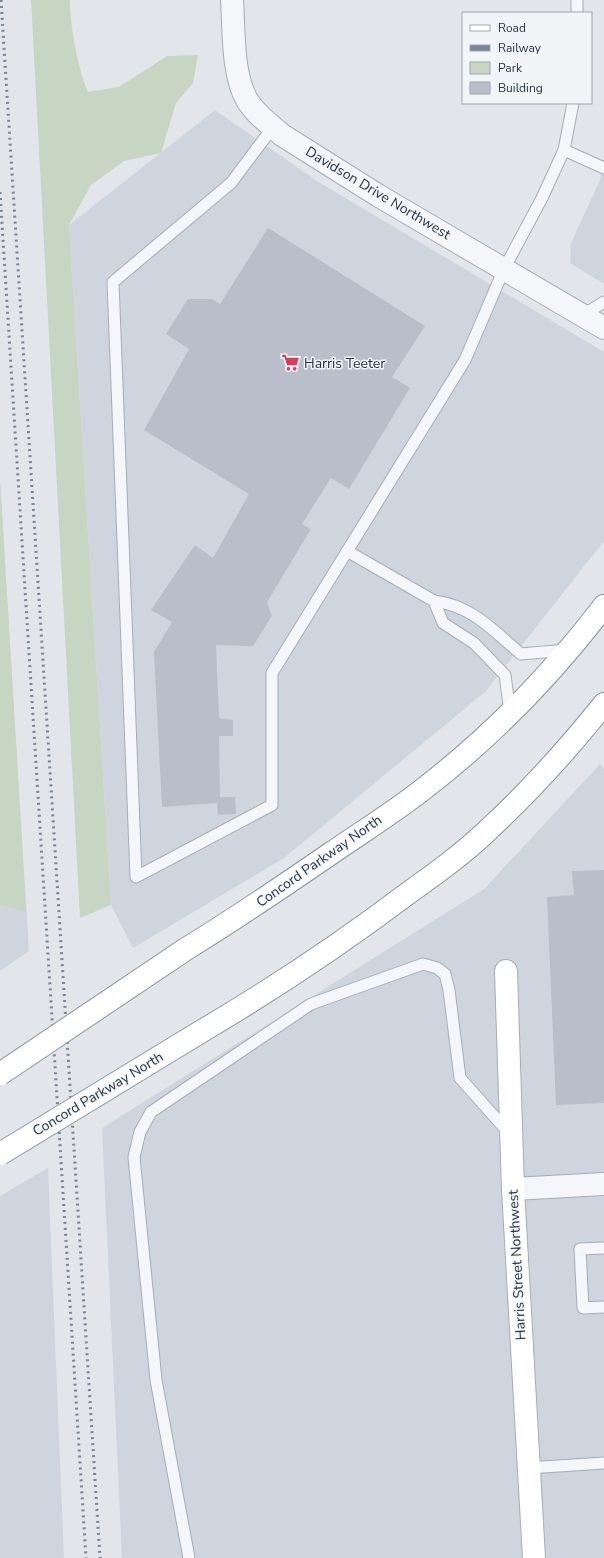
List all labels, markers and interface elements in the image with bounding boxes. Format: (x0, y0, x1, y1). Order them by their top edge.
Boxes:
legend (462, 12, 592, 104)
text: Road (498, 20, 526, 36)
text: Railway (498, 40, 542, 56)
text: Park (498, 60, 523, 76)
text: Building (498, 80, 543, 96)
street label: Davidson Drive Northwest (302, 142, 454, 244)
supermarket icon: Harris Teeter (281, 353, 301, 373)
place label: Harris Teeter (304, 354, 385, 373)
street label: Concord Parkway North (252, 810, 386, 912)
street label: Concord Parkway North (29, 1047, 167, 1141)
street label: Harris Street Northwest (504, 1189, 530, 1341)

